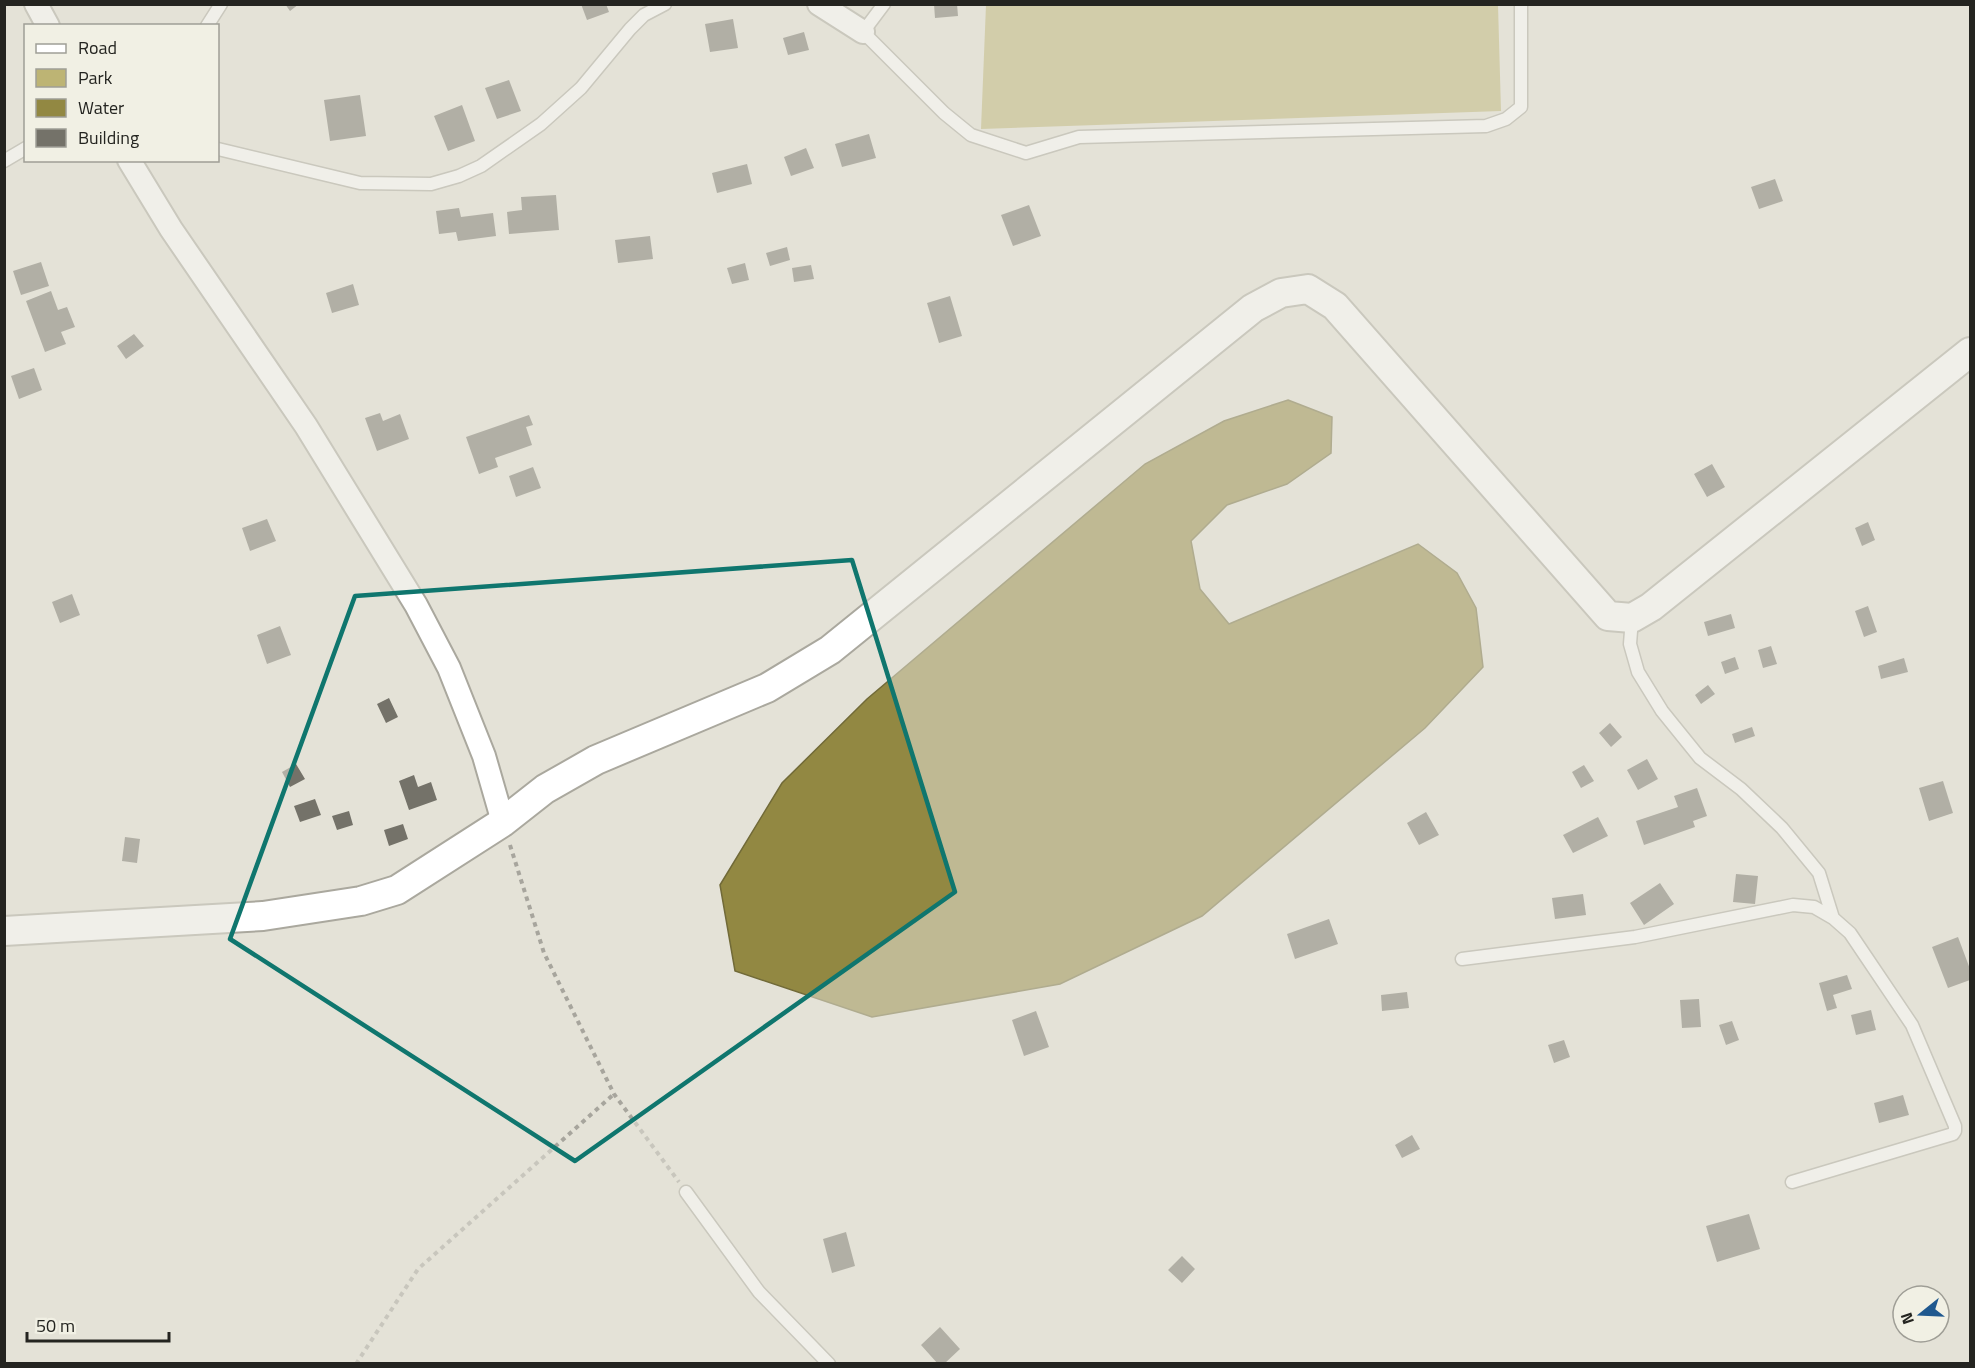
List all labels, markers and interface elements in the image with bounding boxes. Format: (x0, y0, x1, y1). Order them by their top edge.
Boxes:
legend (24, 24, 219, 162)
text: Road (78, 34, 117, 61)
text: Park (78, 64, 113, 91)
text: Water (78, 94, 124, 121)
text: Building (78, 124, 139, 151)
north arrow (1891, 1284, 1951, 1344)
scale bar (27, 1305, 170, 1343)
text: N (1894, 1310, 1920, 1328)
text: 50 m (36, 1312, 75, 1339)

